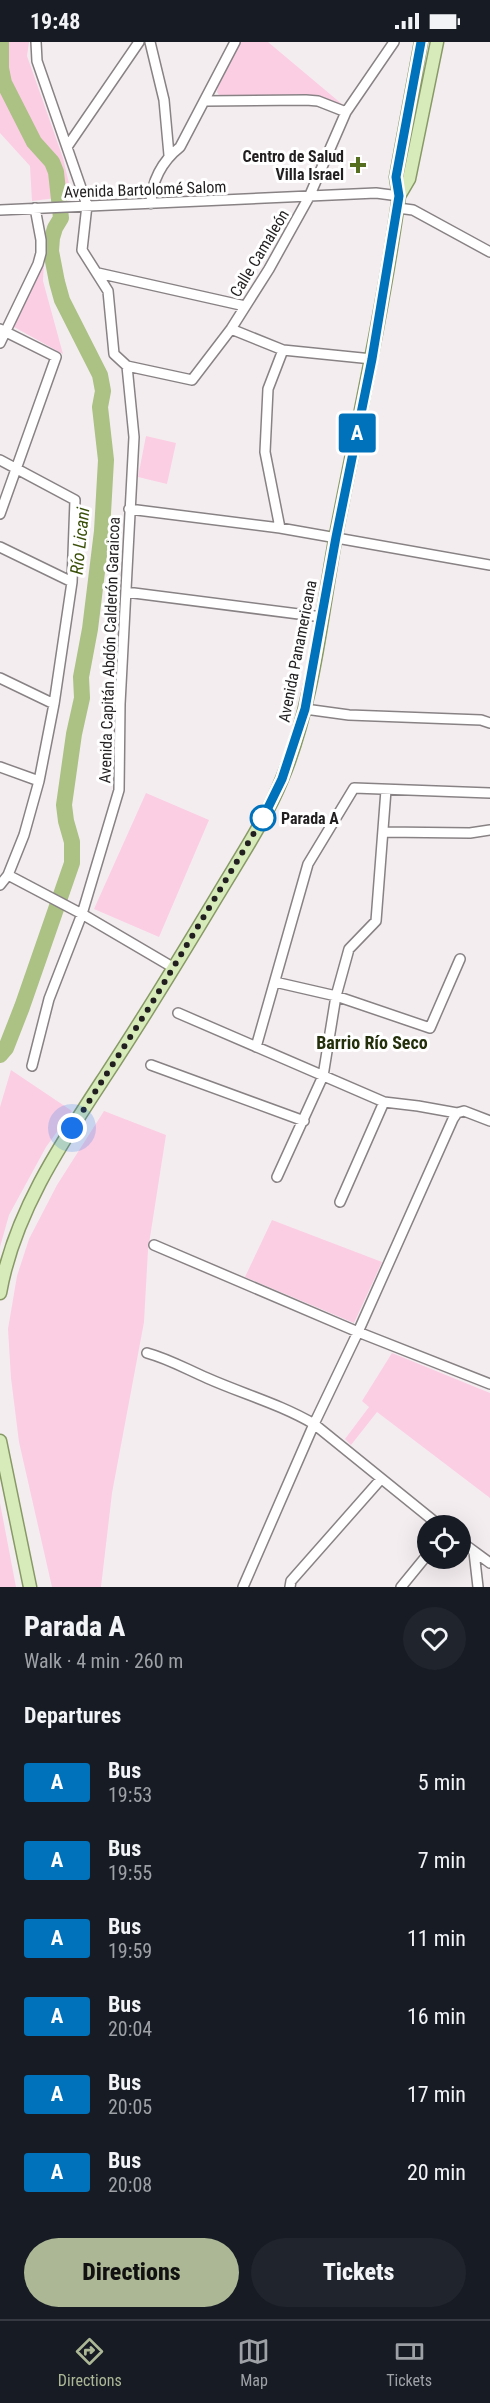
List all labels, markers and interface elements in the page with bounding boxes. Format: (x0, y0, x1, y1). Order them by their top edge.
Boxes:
text: 19:48 (30, 9, 81, 34)
place label: Centro de Salud Villa Israel (243, 147, 344, 184)
marker: Centro de Salud Villa Israel (349, 156, 367, 174)
street label: Avenida Bartolomé Salom (63, 177, 227, 202)
street label: Calle Camaleón (226, 206, 293, 300)
line badge: A (338, 414, 376, 452)
text: A (351, 421, 363, 445)
water label: Río Licani (66, 505, 94, 576)
street label: Avenida Capitán Abdón Calderón Garaicoa (95, 517, 124, 784)
street label: Avenida Panamericana (274, 579, 321, 724)
marker: Parada A (250, 805, 276, 831)
place label: Parada A (281, 809, 339, 828)
district label: Barrio Río Seco (316, 1032, 428, 1053)
your location (57, 1113, 87, 1143)
map controls (417, 1515, 471, 1569)
button: locate (417, 1515, 471, 1569)
button: heart (403, 1607, 466, 1670)
text: Parada A (24, 1610, 125, 1643)
text: Walk · 4 min · 260 m (24, 1649, 183, 1673)
text: Departures (24, 1703, 121, 1728)
text: Bus (108, 1758, 141, 1783)
text: A (51, 1770, 63, 1794)
text: 5 min (418, 1770, 466, 1795)
text: 19:53 (108, 1783, 152, 1807)
text: Bus (108, 1836, 141, 1861)
text: A (51, 1848, 63, 1872)
text: 7 min (418, 1848, 466, 1873)
text: 19:55 (108, 1861, 152, 1885)
text: Bus (108, 1914, 141, 1939)
text: A (51, 1926, 63, 1950)
text: 11 min (407, 1926, 466, 1951)
text: 19:59 (108, 1939, 152, 1963)
text: Bus (108, 1992, 141, 2017)
text: A (51, 2004, 63, 2028)
text: 16 min (407, 2004, 466, 2029)
text: 20:04 (108, 2017, 152, 2041)
text: Bus (108, 2070, 141, 2095)
text: A (51, 2082, 63, 2106)
text: 17 min (407, 2082, 466, 2107)
text: 20:05 (108, 2095, 152, 2119)
text: Bus (108, 2148, 141, 2173)
text: A (51, 2160, 63, 2184)
text: 20 min (407, 2160, 466, 2185)
text: 20:08 (108, 2173, 152, 2197)
button: Directions (24, 2238, 239, 2307)
button: Tickets (251, 2238, 466, 2307)
tab: Directions (58, 2335, 122, 2390)
tab: Map (237, 2335, 270, 2390)
tab: Tickets (386, 2335, 432, 2390)

